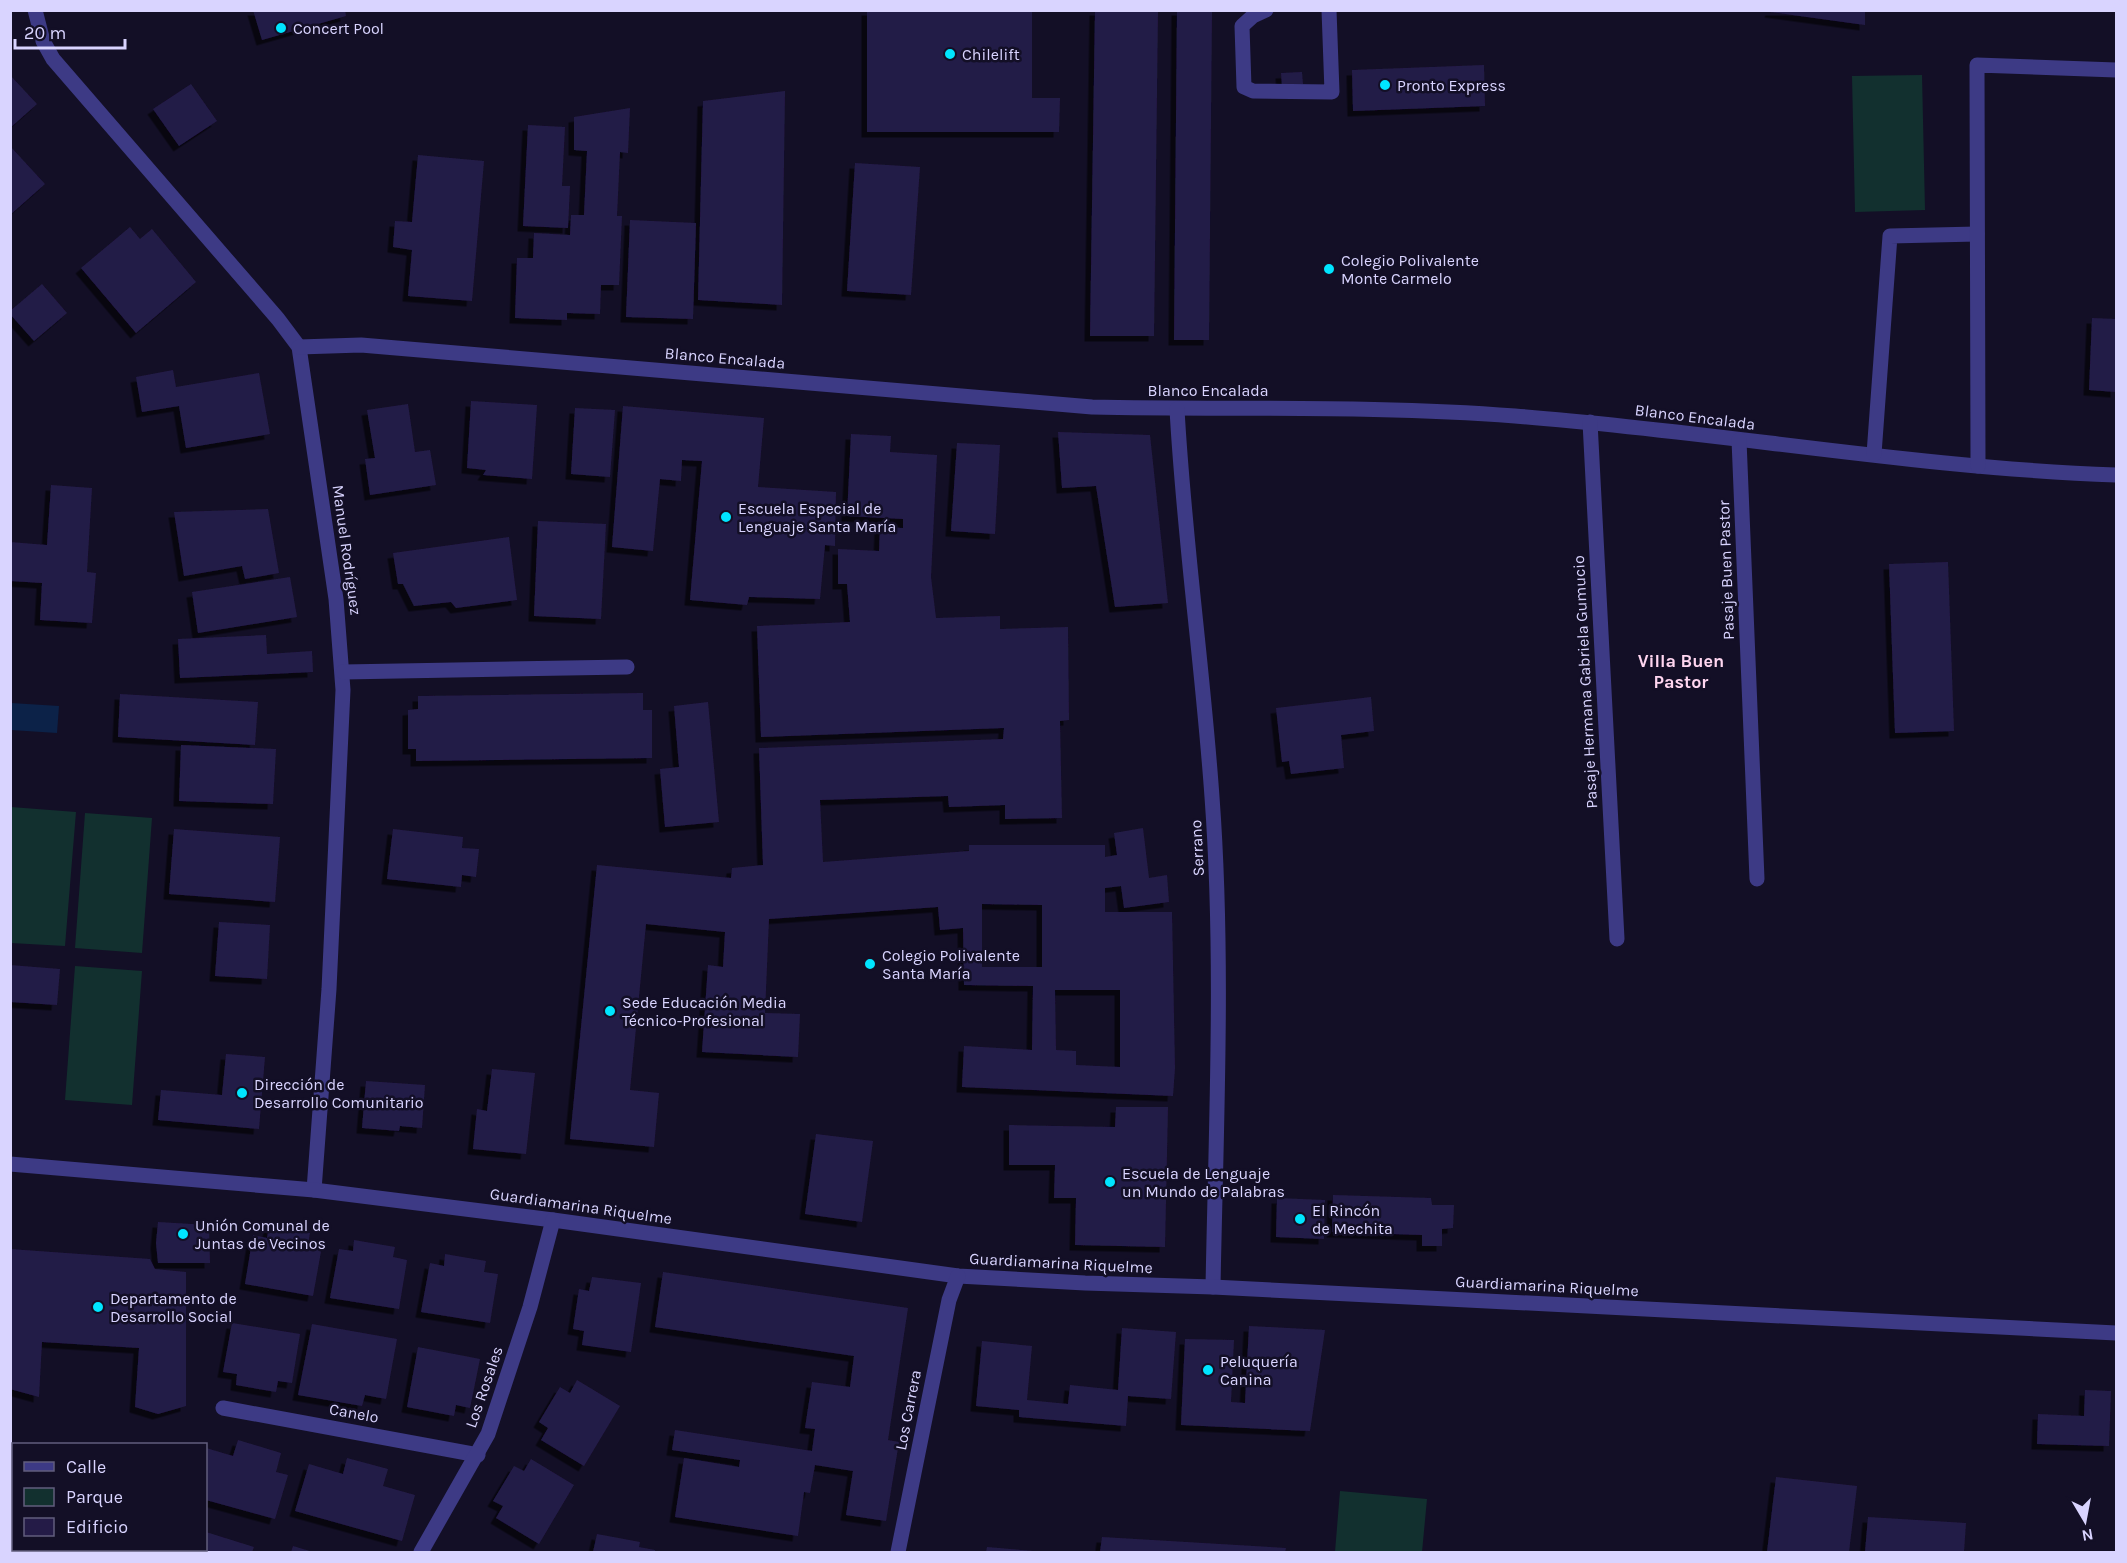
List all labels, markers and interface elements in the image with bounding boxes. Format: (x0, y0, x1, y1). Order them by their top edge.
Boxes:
scale bar (15, 12, 124, 50)
place label: Concert Pool (293, 19, 384, 38)
marker: Concert Pool (274, 21, 288, 35)
text: 20 m (24, 22, 66, 44)
place label: Chilelift (962, 45, 1020, 64)
marker: Chilelift (943, 47, 957, 61)
place label: Pronto Express (1397, 76, 1506, 95)
marker: Pronto Express (1378, 78, 1392, 92)
place label: Colegio Polivalente Monte Carmelo (1341, 251, 1479, 288)
marker: Colegio Polivalente Monte Carmelo (1322, 262, 1336, 276)
street label: Blanco Encalada (664, 343, 786, 373)
street label: Blanco Encalada (1148, 381, 1268, 400)
street label: Blanco Encalada (1634, 400, 1756, 434)
street label: Manuel Rodríguez (328, 484, 366, 616)
place label: Escuela Especial de Lenguaje Santa María (738, 499, 896, 536)
street label: Pasaje Buen Pastor (1714, 500, 1738, 640)
marker: Escuela Especial de Lenguaje Santa María (719, 510, 733, 524)
street label: Pasaje Hermana Gabriela Gumucio (1569, 555, 1601, 809)
district label: Villa Buen Pastor (1638, 650, 1724, 693)
street label: Serrano (1186, 819, 1208, 877)
place label: Colegio Polivalente Santa María (882, 946, 1020, 983)
marker: Colegio Polivalente Santa María (863, 957, 877, 971)
place label: Sede Educación Media Técnico-Profesional (622, 993, 787, 1030)
marker: Sede Educación Media Técnico-Profesional (603, 1004, 617, 1018)
place label: Dirección de Desarrollo Comunitario (254, 1075, 424, 1112)
marker: Dirección de Desarrollo Comunitario (235, 1086, 249, 1100)
place label: Escuela de Lenguaje un Mundo de Palabras (1122, 1164, 1285, 1201)
marker: Escuela de Lenguaje un Mundo de Palabras (1103, 1175, 1117, 1189)
street label: Guardiamarina Riquelme (489, 1184, 673, 1228)
place label: El Rincón de Mechita (1312, 1201, 1393, 1238)
marker: El Rincón de Mechita (1293, 1212, 1307, 1226)
place label: Unión Comunal de Juntas de Vecinos (195, 1216, 330, 1253)
marker: Unión Comunal de Juntas de Vecinos (176, 1227, 190, 1241)
street label: Guardiamarina Riquelme (969, 1249, 1153, 1277)
street label: Guardiamarina Riquelme (1455, 1272, 1639, 1300)
place label: Departamento de Desarrollo Social (110, 1289, 237, 1326)
marker: Departamento de Desarrollo Social (91, 1300, 105, 1314)
street label: Los Rosales (461, 1344, 507, 1430)
place label: Peluquería Canina (1220, 1352, 1298, 1389)
marker: Peluquería Canina (1201, 1363, 1215, 1377)
street label: Los Carrera (891, 1368, 925, 1452)
street label: Canelo (328, 1399, 380, 1427)
legend (12, 1443, 207, 1551)
text: Calle (66, 1456, 106, 1478)
text: Parque (66, 1486, 123, 1508)
north arrow (2055, 1491, 2115, 1551)
text: Edificio (66, 1516, 128, 1538)
text: N (2080, 1525, 2095, 1546)

